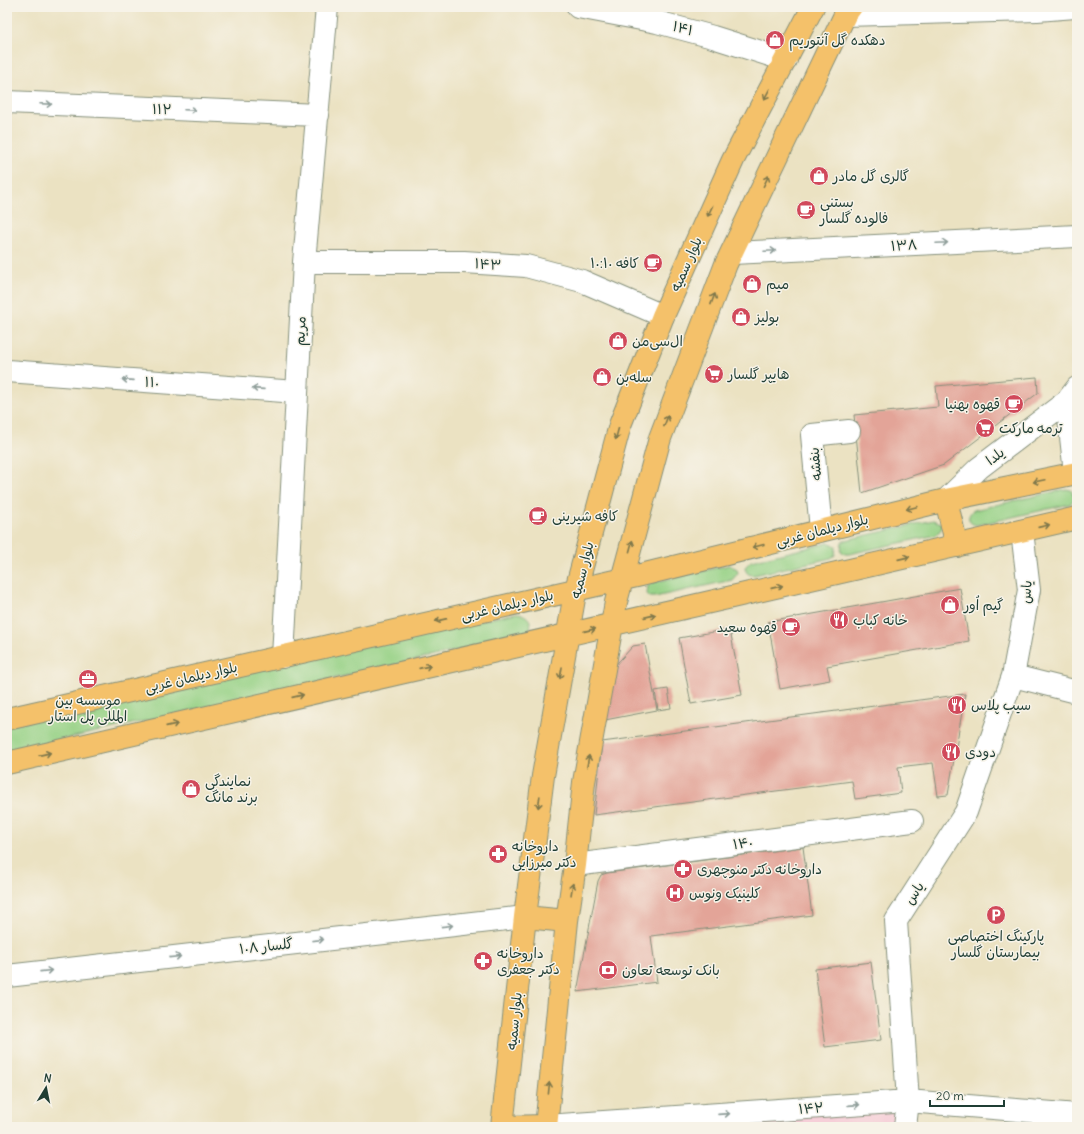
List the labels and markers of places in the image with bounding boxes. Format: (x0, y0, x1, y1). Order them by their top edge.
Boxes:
shop icon: دهکده گل آنتوریم (764, 29, 786, 51)
place label: دهکده گل آنتوریم (789, 31, 886, 51)
shop icon: گالری گل مادر (808, 165, 830, 187)
place label: گالری گل مادر (832, 167, 909, 185)
place label: بستنی فالوده گلسار (819, 193, 888, 227)
cafe icon: بستنی فالوده گلسار (795, 199, 817, 221)
cafe icon: کافه ۱۰:۱۰ (642, 252, 664, 274)
place label: کافه ۱۰:۱۰ (590, 254, 639, 272)
shop icon: میم (741, 273, 763, 295)
place label: میم (766, 275, 789, 295)
shop icon: بولیز (730, 306, 752, 328)
place label: بولیز (754, 308, 779, 326)
shop icon: ال‌سی‌من (607, 330, 629, 352)
place label: ال‌سی‌من (632, 332, 683, 350)
supermarket icon: هایپر گلسار (703, 363, 725, 385)
place label: هایپر گلسار (727, 365, 789, 384)
shop icon: سله‌بن (591, 366, 613, 388)
place label: سله‌بن (616, 368, 652, 386)
cafe icon: قهوه بهنیا (1003, 393, 1025, 415)
place label: قهوه بهنیا (945, 395, 1000, 414)
supermarket icon: ترمه مارکت (974, 417, 996, 439)
place label: ترمه مارکت (999, 419, 1064, 437)
cafe icon: کافه شیرینی (527, 505, 549, 527)
place label: کافه شیرینی (552, 507, 618, 525)
shop icon: گیم اُور (939, 594, 961, 616)
place label: گیم اُور (963, 595, 1003, 616)
restaurant icon: خانه کباب (828, 609, 850, 631)
place label: خانه کباب (853, 611, 908, 629)
cafe icon: قهوه سعید (780, 616, 802, 638)
place label: قهوه سعید (717, 618, 777, 637)
office icon: موسسه بین المللی پل استار (77, 668, 99, 690)
place label: موسسه بین المللی پل استار (48, 691, 127, 726)
restaurant icon: سیب پلاس (946, 694, 968, 716)
place label: سیب پلاس (971, 696, 1031, 715)
restaurant icon: دودی (940, 741, 962, 763)
place label: دودی (965, 743, 996, 761)
place label: نمایندگی برند مانگ (205, 772, 258, 806)
shop icon: نمایندگی برند مانگ (180, 778, 202, 800)
place label: داروخانه دکتر میرزایی (512, 837, 577, 871)
pharmacy icon: داروخانه دکتر میرزایی (487, 843, 509, 865)
pharmacy icon: داروخانه دکتر منوچهری (672, 858, 694, 880)
place label: داروخانه دکتر منوچهری (697, 860, 822, 879)
hospital icon: کلینیک ونوس (664, 882, 686, 904)
place label: کلینیک ونوس (689, 884, 761, 902)
parking icon: پارکینگ اختصاصی بیمارستان گلسار (985, 904, 1007, 926)
place label: پارکینگ اختصاصی بیمارستان گلسار (948, 927, 1044, 961)
place label: داروخانه دکتر جعفری (497, 944, 560, 978)
pharmacy icon: داروخانه دکتر جعفری (472, 950, 494, 972)
bank icon: بانک توسعه تعاون (597, 959, 619, 981)
place label: بانک توسعه تعاون (622, 961, 720, 979)

